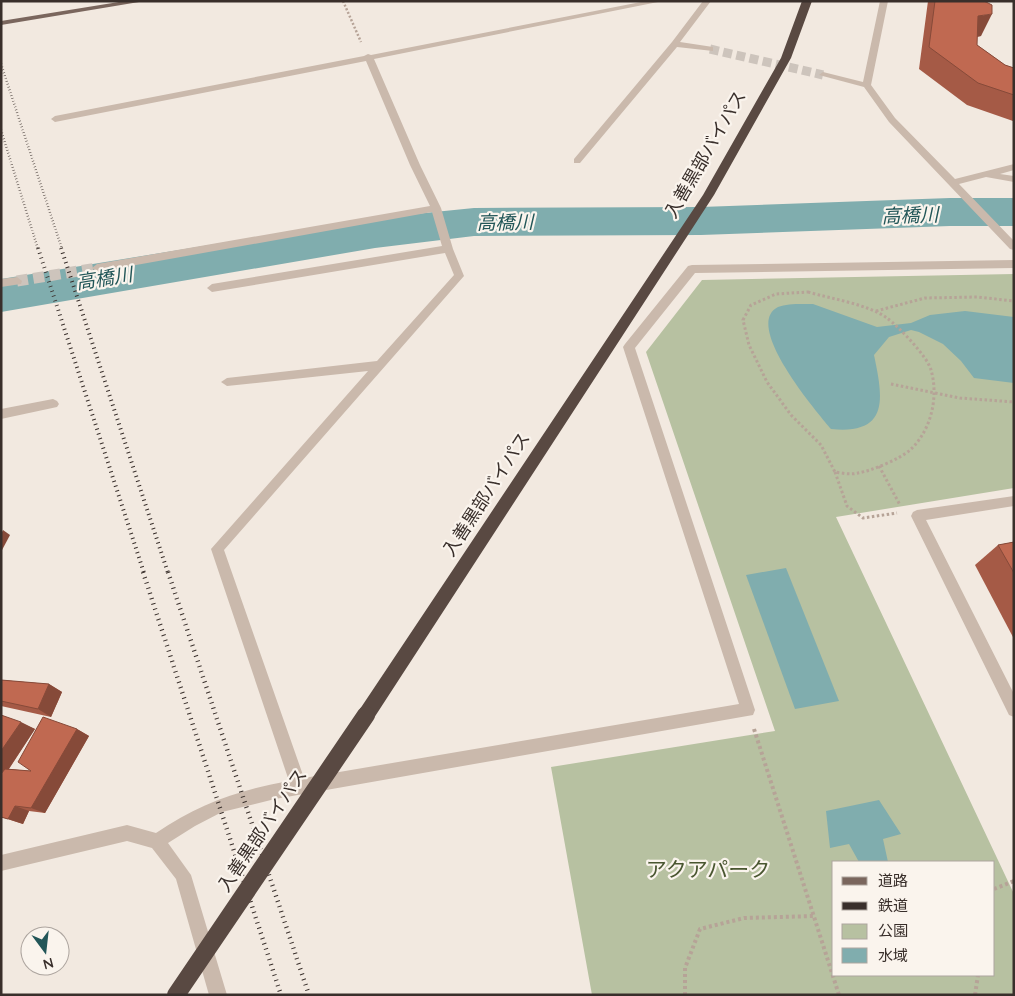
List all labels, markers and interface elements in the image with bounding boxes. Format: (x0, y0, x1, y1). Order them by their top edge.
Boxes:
street label: 入善黒部バイパス (659, 86, 751, 222)
water label: 高橋川 (881, 202, 941, 228)
water label: 高橋川 (476, 209, 536, 234)
water label: 高橋川 (74, 261, 136, 294)
street label: 入善黒部バイパス (437, 428, 535, 560)
street label: 入善黒部バイパス (212, 764, 312, 896)
park label: アクアパーク (646, 856, 770, 882)
legend (832, 861, 995, 976)
text: 道路 (878, 871, 908, 890)
text: 鉄道 (878, 896, 908, 915)
text: 公園 (878, 921, 908, 940)
north arrow (20, 926, 70, 976)
text: 水域 (878, 946, 908, 965)
text: N (41, 954, 56, 974)

